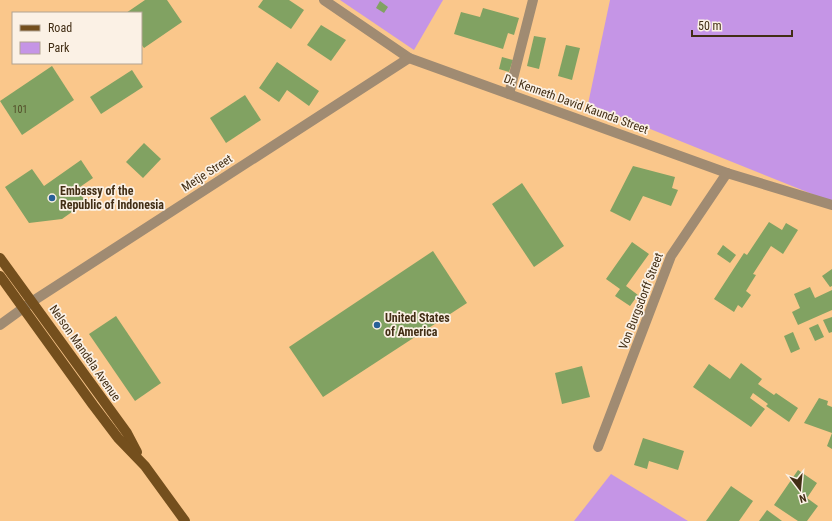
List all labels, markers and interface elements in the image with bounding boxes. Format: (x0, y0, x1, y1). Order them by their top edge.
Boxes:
legend (12, 12, 142, 64)
scale bar (692, 12, 792, 38)
text: 50 m (698, 19, 722, 33)
text: Road (48, 21, 72, 35)
text: Park (48, 41, 70, 55)
street label: Dr. Kenneth David Kaunda Street (502, 71, 651, 137)
house number: 101 (13, 104, 27, 115)
street label: Metje Street (179, 151, 235, 195)
place label: Embassy of the Republic of Indonesia (60, 184, 164, 212)
marker: Embassy of the Republic of Indonesia (47, 193, 57, 203)
street label: Von Burgsdorff Street (616, 250, 666, 351)
street label: Nelson Mandela Avenue (47, 302, 124, 404)
place label: United States of America (385, 311, 450, 339)
marker: United States of America (372, 320, 382, 330)
north arrow (780, 469, 820, 509)
text: N (797, 491, 808, 505)

